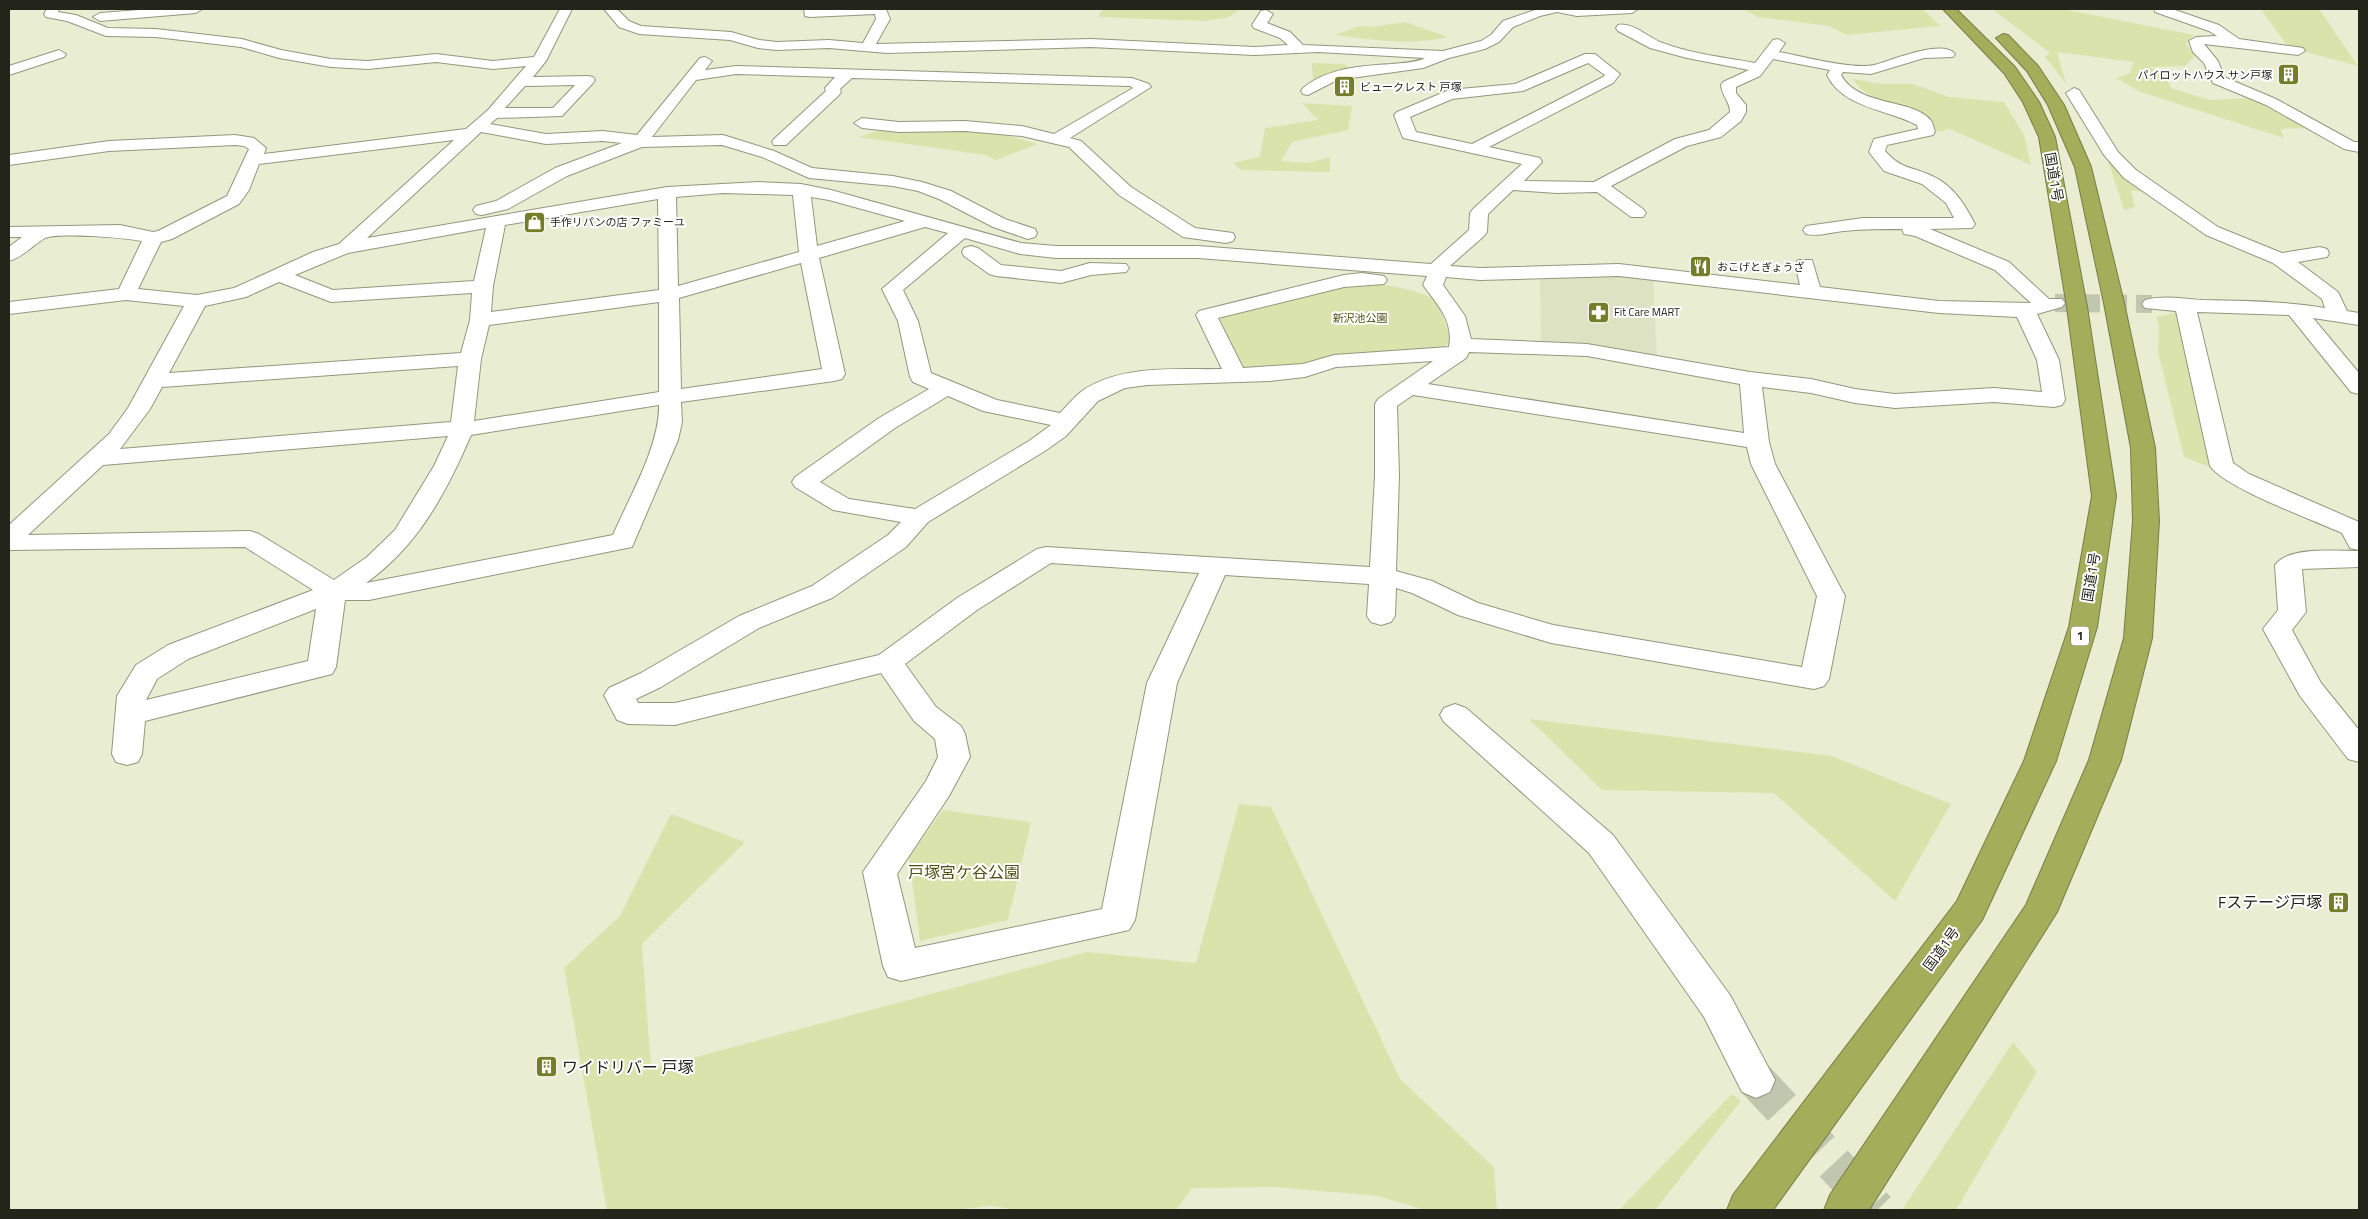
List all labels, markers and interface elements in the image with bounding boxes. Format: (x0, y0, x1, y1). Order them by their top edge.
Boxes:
building icon: パイロットハウス サン戸塚 (2276, 63, 2300, 87)
place label: パイロットハウス サン戸塚 (2138, 67, 2272, 83)
building icon: ビュークレスト 戸塚 (1332, 75, 1356, 99)
place label: ビュークレスト 戸塚 (1360, 79, 1461, 95)
street label: 国道1号 (2040, 151, 2069, 203)
shop icon: 手作リパンの店 ファミーユ (522, 210, 546, 234)
place label: 手作リパンの店 ファミーユ (550, 214, 685, 230)
restaurant icon: おこげとぎょうざ (1689, 255, 1713, 279)
place label: おこげとぎょうざ (1717, 259, 1804, 275)
pharmacy icon: Fit Care MART (1586, 300, 1610, 324)
place label: Fit Care MART (1614, 304, 1680, 320)
park label: 新沢池公園 (1333, 310, 1388, 326)
street label: 国道1号 (2076, 551, 2105, 603)
road number: 1 (2071, 626, 2089, 646)
park label: 戸塚宮ケ谷公園 (908, 860, 1020, 884)
place label: Fステージ戸塚 (2218, 890, 2322, 914)
building icon: Fステージ戸塚 (2326, 890, 2350, 914)
street label: 国道1号 (1917, 922, 1964, 975)
building icon: ワイドリバー 戸塚 (534, 1055, 558, 1079)
place label: ワイドリバー 戸塚 (562, 1055, 694, 1079)

